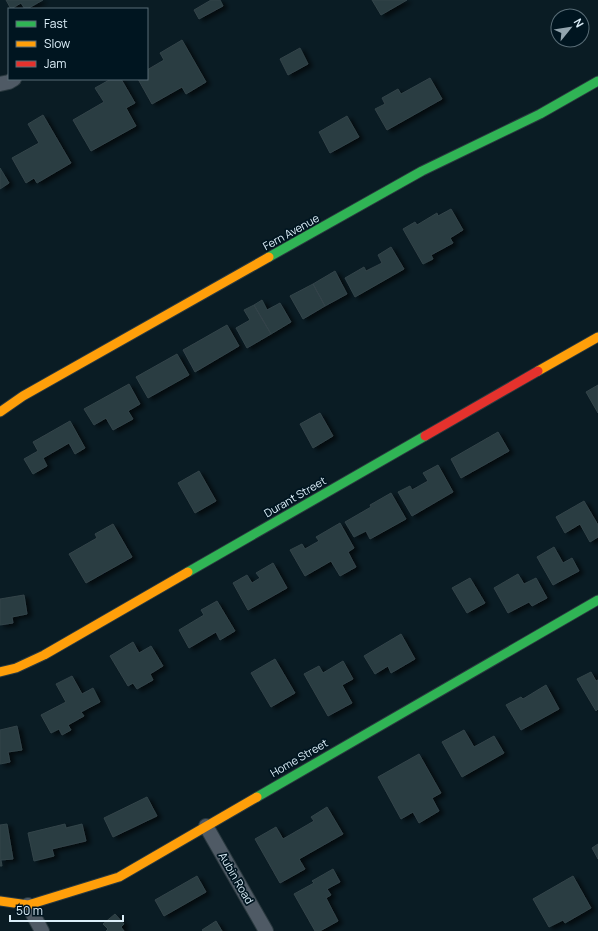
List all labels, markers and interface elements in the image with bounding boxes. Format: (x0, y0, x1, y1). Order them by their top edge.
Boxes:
legend (8, 8, 148, 80)
north arrow (550, 8, 590, 48)
text: Fast (44, 15, 68, 32)
text: N (571, 16, 588, 30)
text: Slow (44, 35, 70, 52)
text: Jam (44, 55, 66, 72)
street label: Fern Avenue (260, 210, 322, 253)
street label: Durant Street (261, 473, 328, 520)
street label: Home Street (267, 735, 330, 780)
street label: Aubin Road (216, 849, 257, 906)
scale bar (10, 897, 123, 923)
text: 50 m (16, 902, 43, 919)

